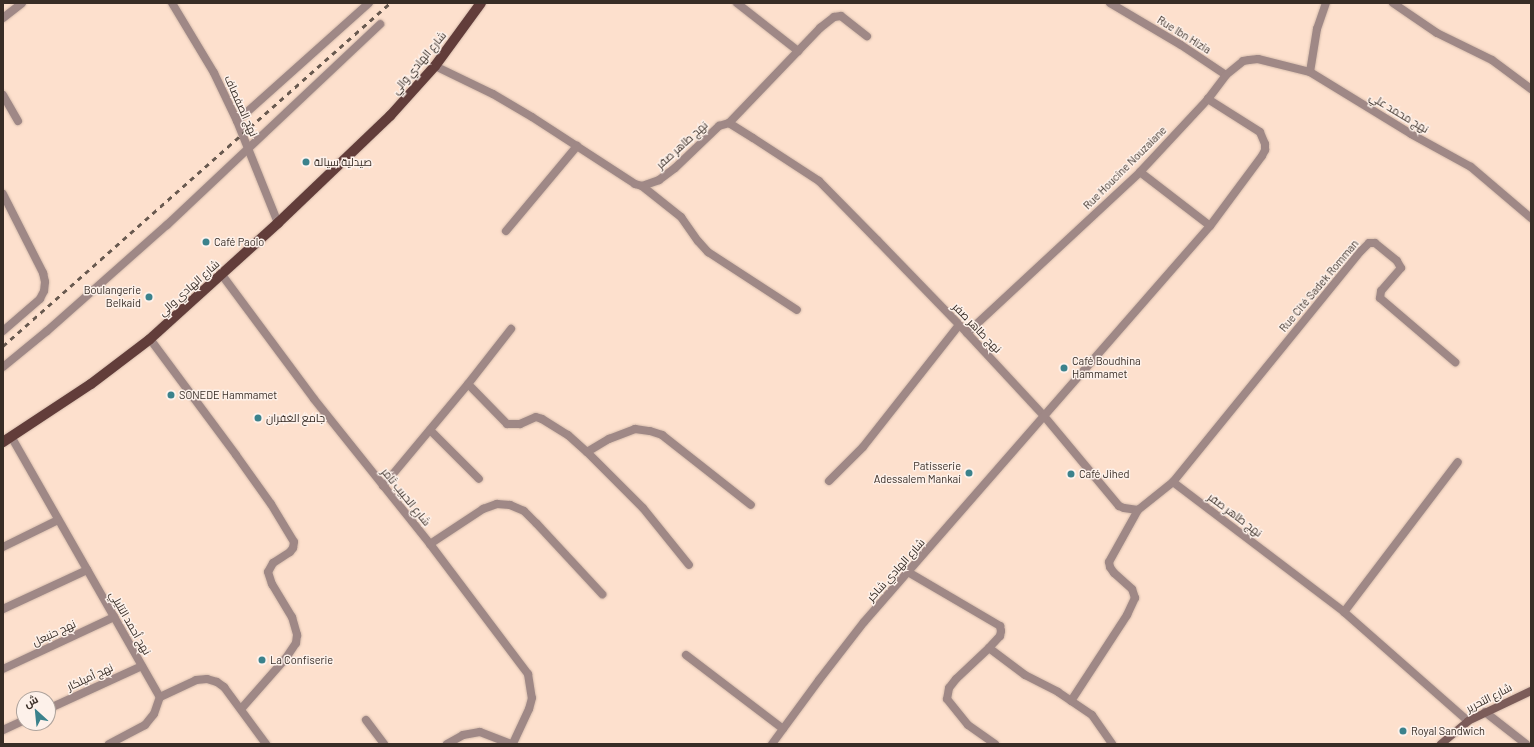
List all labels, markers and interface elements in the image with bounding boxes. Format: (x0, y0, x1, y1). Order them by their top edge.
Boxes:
street label: Rue Ibn Hizia (1155, 13, 1213, 57)
street label: شارع الهادي والي (389, 29, 449, 97)
street label: نهج الصفصاف (222, 73, 260, 139)
street label: نهج محمد علي (1367, 90, 1431, 136)
street label: نهج طاهر صفر (654, 119, 710, 171)
street label: Rue Houcine Nouzaiane (1081, 124, 1169, 212)
place label: صيدلية سيالة (314, 155, 372, 169)
marker: صيدلية سيالة (301, 157, 311, 167)
place label: Café Paolo (214, 235, 264, 249)
marker: Café Paolo (201, 237, 211, 247)
street label: Rue Cité Sadek Romman (1277, 237, 1361, 335)
street label: شارع الهادي والي (156, 257, 222, 319)
place label: Boulangerie Belkaid (84, 284, 141, 310)
marker: Boulangerie Belkaid (144, 292, 154, 302)
street label: نهج طاهر صفر (950, 300, 1004, 356)
place label: Café Boudhina Hammamet (1072, 355, 1141, 381)
marker: Café Boudhina Hammamet (1059, 363, 1069, 373)
place label: SONEDE Hammamet (179, 388, 277, 402)
marker: SONEDE Hammamet (166, 390, 176, 400)
place label: جامع الغفران (266, 411, 325, 425)
marker: جامع الغفران (253, 413, 263, 423)
place label: Patisserie Adessalem Mankai (874, 460, 961, 486)
street label: شارع الحبيب ثامر (379, 466, 433, 528)
place label: Café Jihed (1079, 467, 1130, 481)
marker: Patisserie Adessalem Mankai (964, 468, 974, 478)
marker: Café Jihed (1066, 469, 1076, 479)
street label: نهج طاهر صفر (1205, 490, 1265, 540)
street label: شارع الهادي شاكر (864, 536, 928, 604)
street label: نهج أحمد التليلي (106, 589, 154, 657)
street label: نهج حنبعل (30, 617, 78, 649)
place label: La Confiserie (270, 653, 333, 667)
marker: La Confiserie (257, 655, 267, 665)
street label: نهج أميلكار (65, 661, 115, 693)
street label: شارع التحرير (1464, 681, 1514, 715)
north arrow (16, 691, 56, 731)
text: ش (22, 692, 40, 710)
place label: Royal Sandwich (1411, 724, 1485, 738)
marker: Royal Sandwich (1398, 726, 1408, 736)

